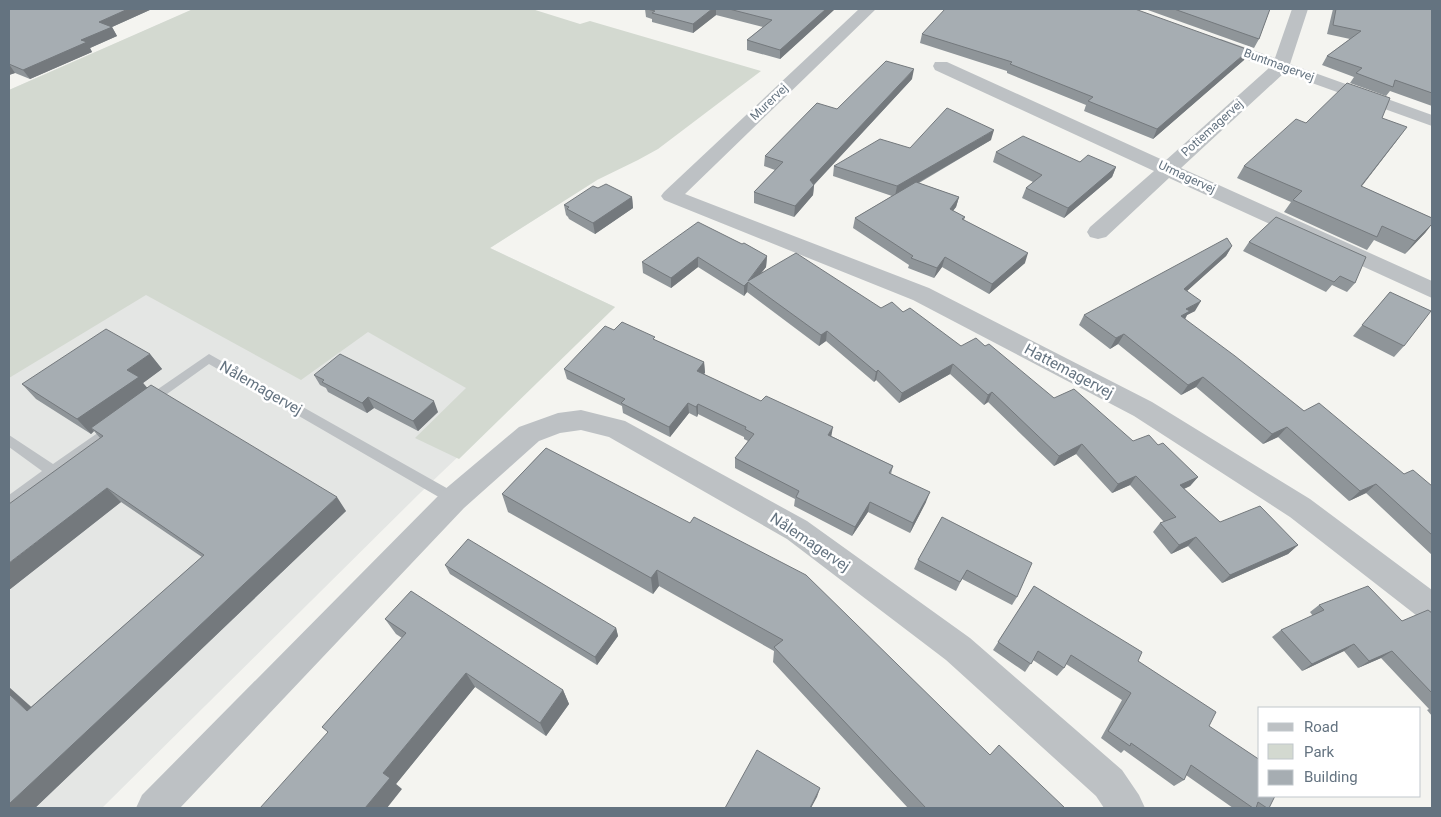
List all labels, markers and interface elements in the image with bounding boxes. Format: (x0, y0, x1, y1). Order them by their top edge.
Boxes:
street label: Buntmagervej (1242, 46, 1316, 84)
street label: Murervej (747, 81, 791, 123)
street label: Pottemagervej (1178, 97, 1246, 159)
street label: Urmagervej (1156, 158, 1218, 196)
street label: Hattemagervej (1021, 340, 1117, 402)
street label: Nålemagervej (217, 357, 305, 419)
street label: Nålemagervej (767, 509, 853, 575)
legend (1258, 707, 1421, 797)
text: Road (1304, 718, 1338, 736)
text: Park (1304, 743, 1335, 761)
text: Building (1304, 768, 1358, 786)

